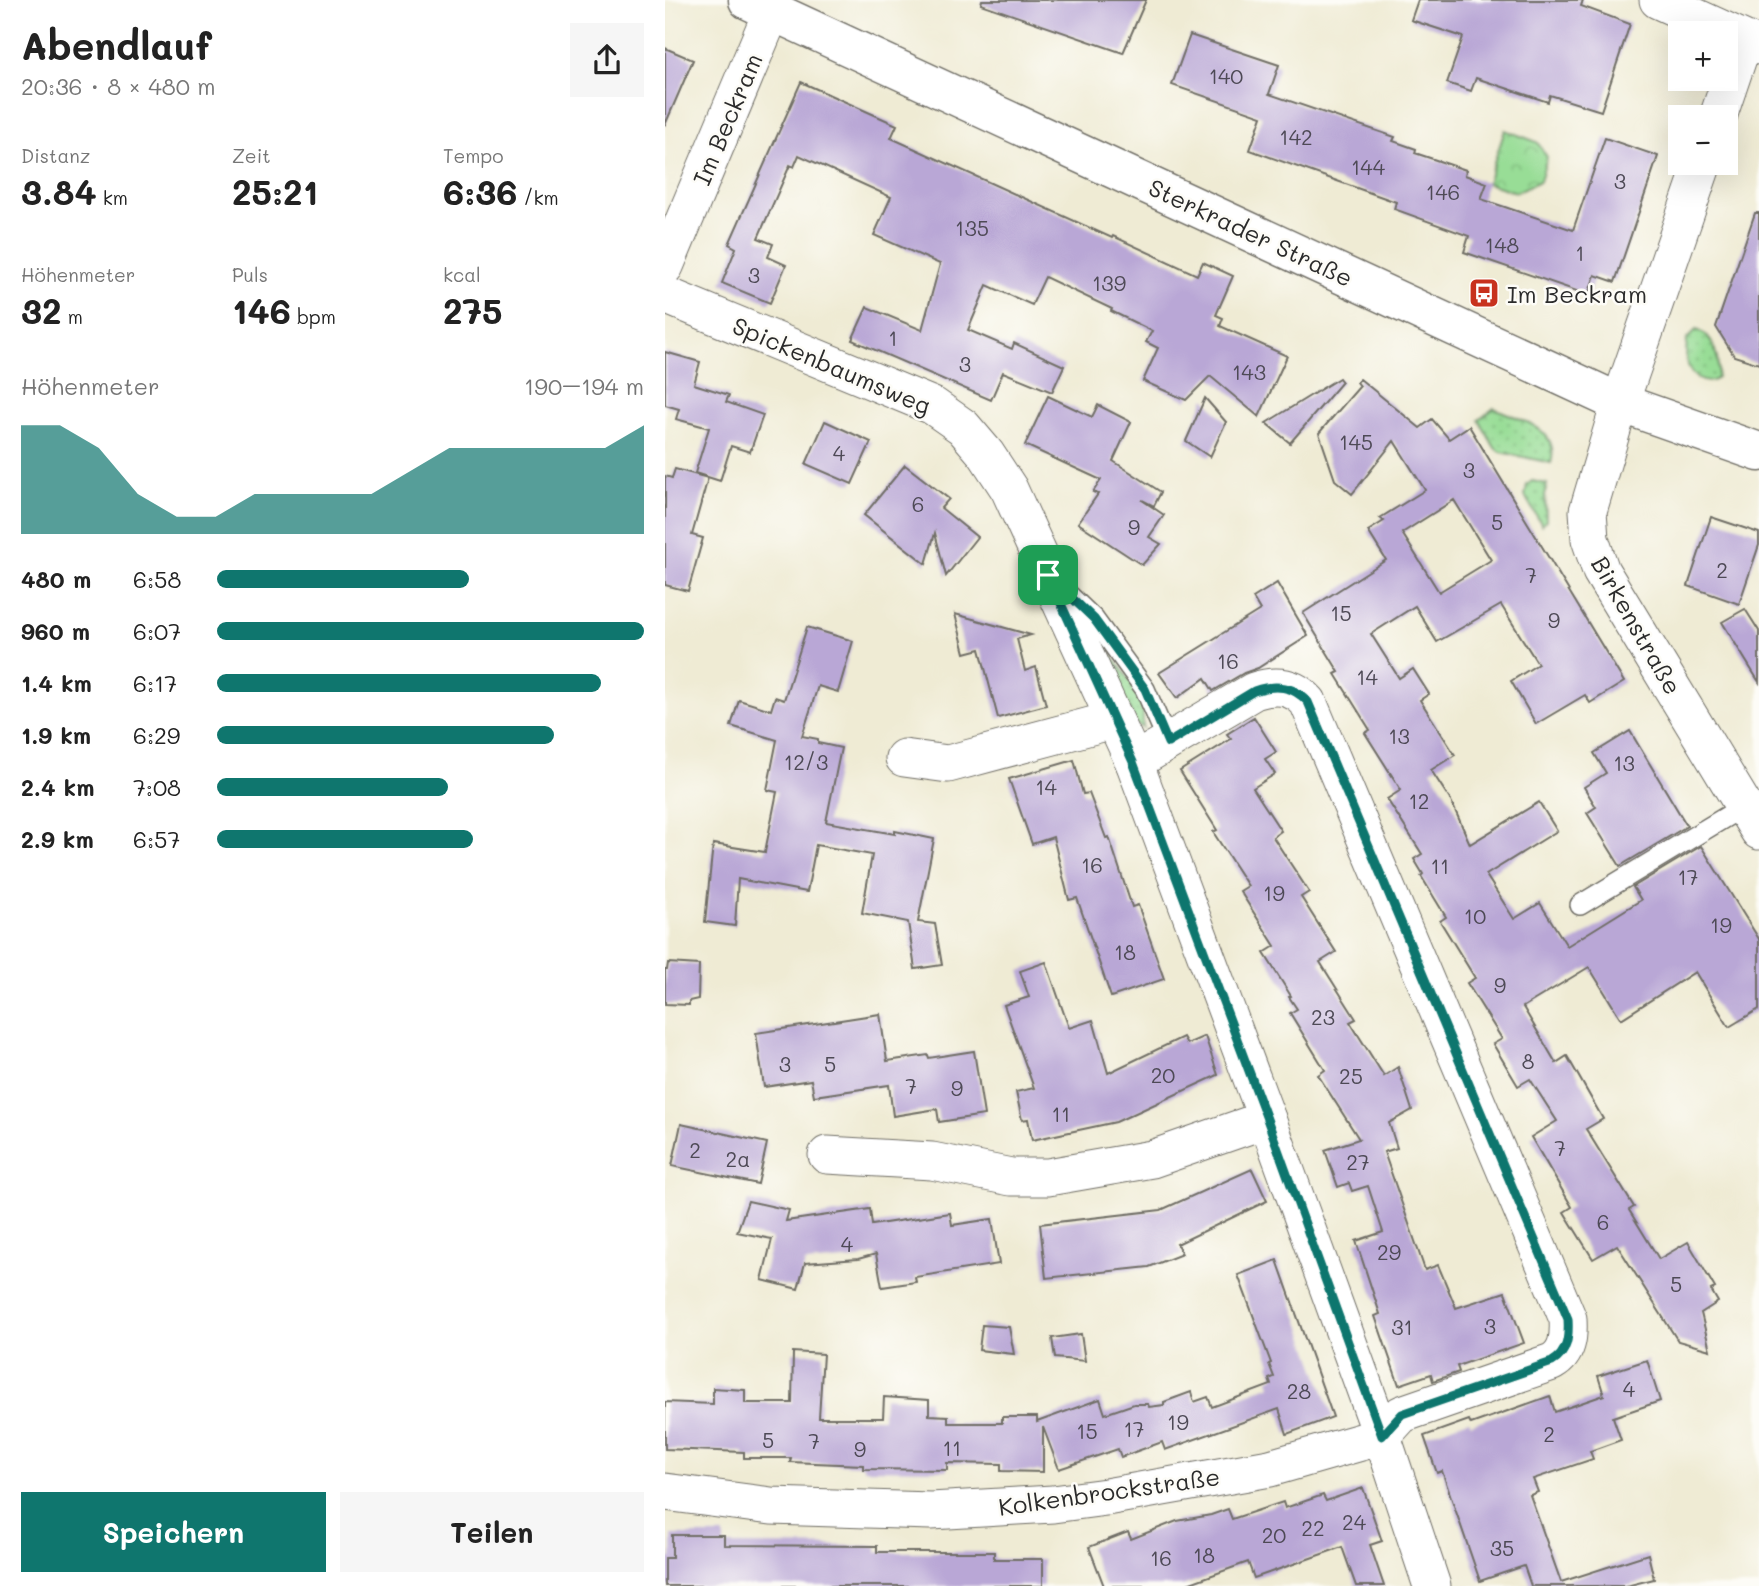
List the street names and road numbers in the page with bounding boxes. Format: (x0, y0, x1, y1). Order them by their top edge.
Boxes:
street label: Im Beckram (685, 48, 769, 190)
street label: Sterkrader Straße (1144, 171, 1358, 293)
street label: Spickenbaumsweg (728, 309, 936, 421)
street label: Birkenstraße (1585, 550, 1689, 700)
street label: Kolkenbrockstraße (996, 1460, 1222, 1522)

